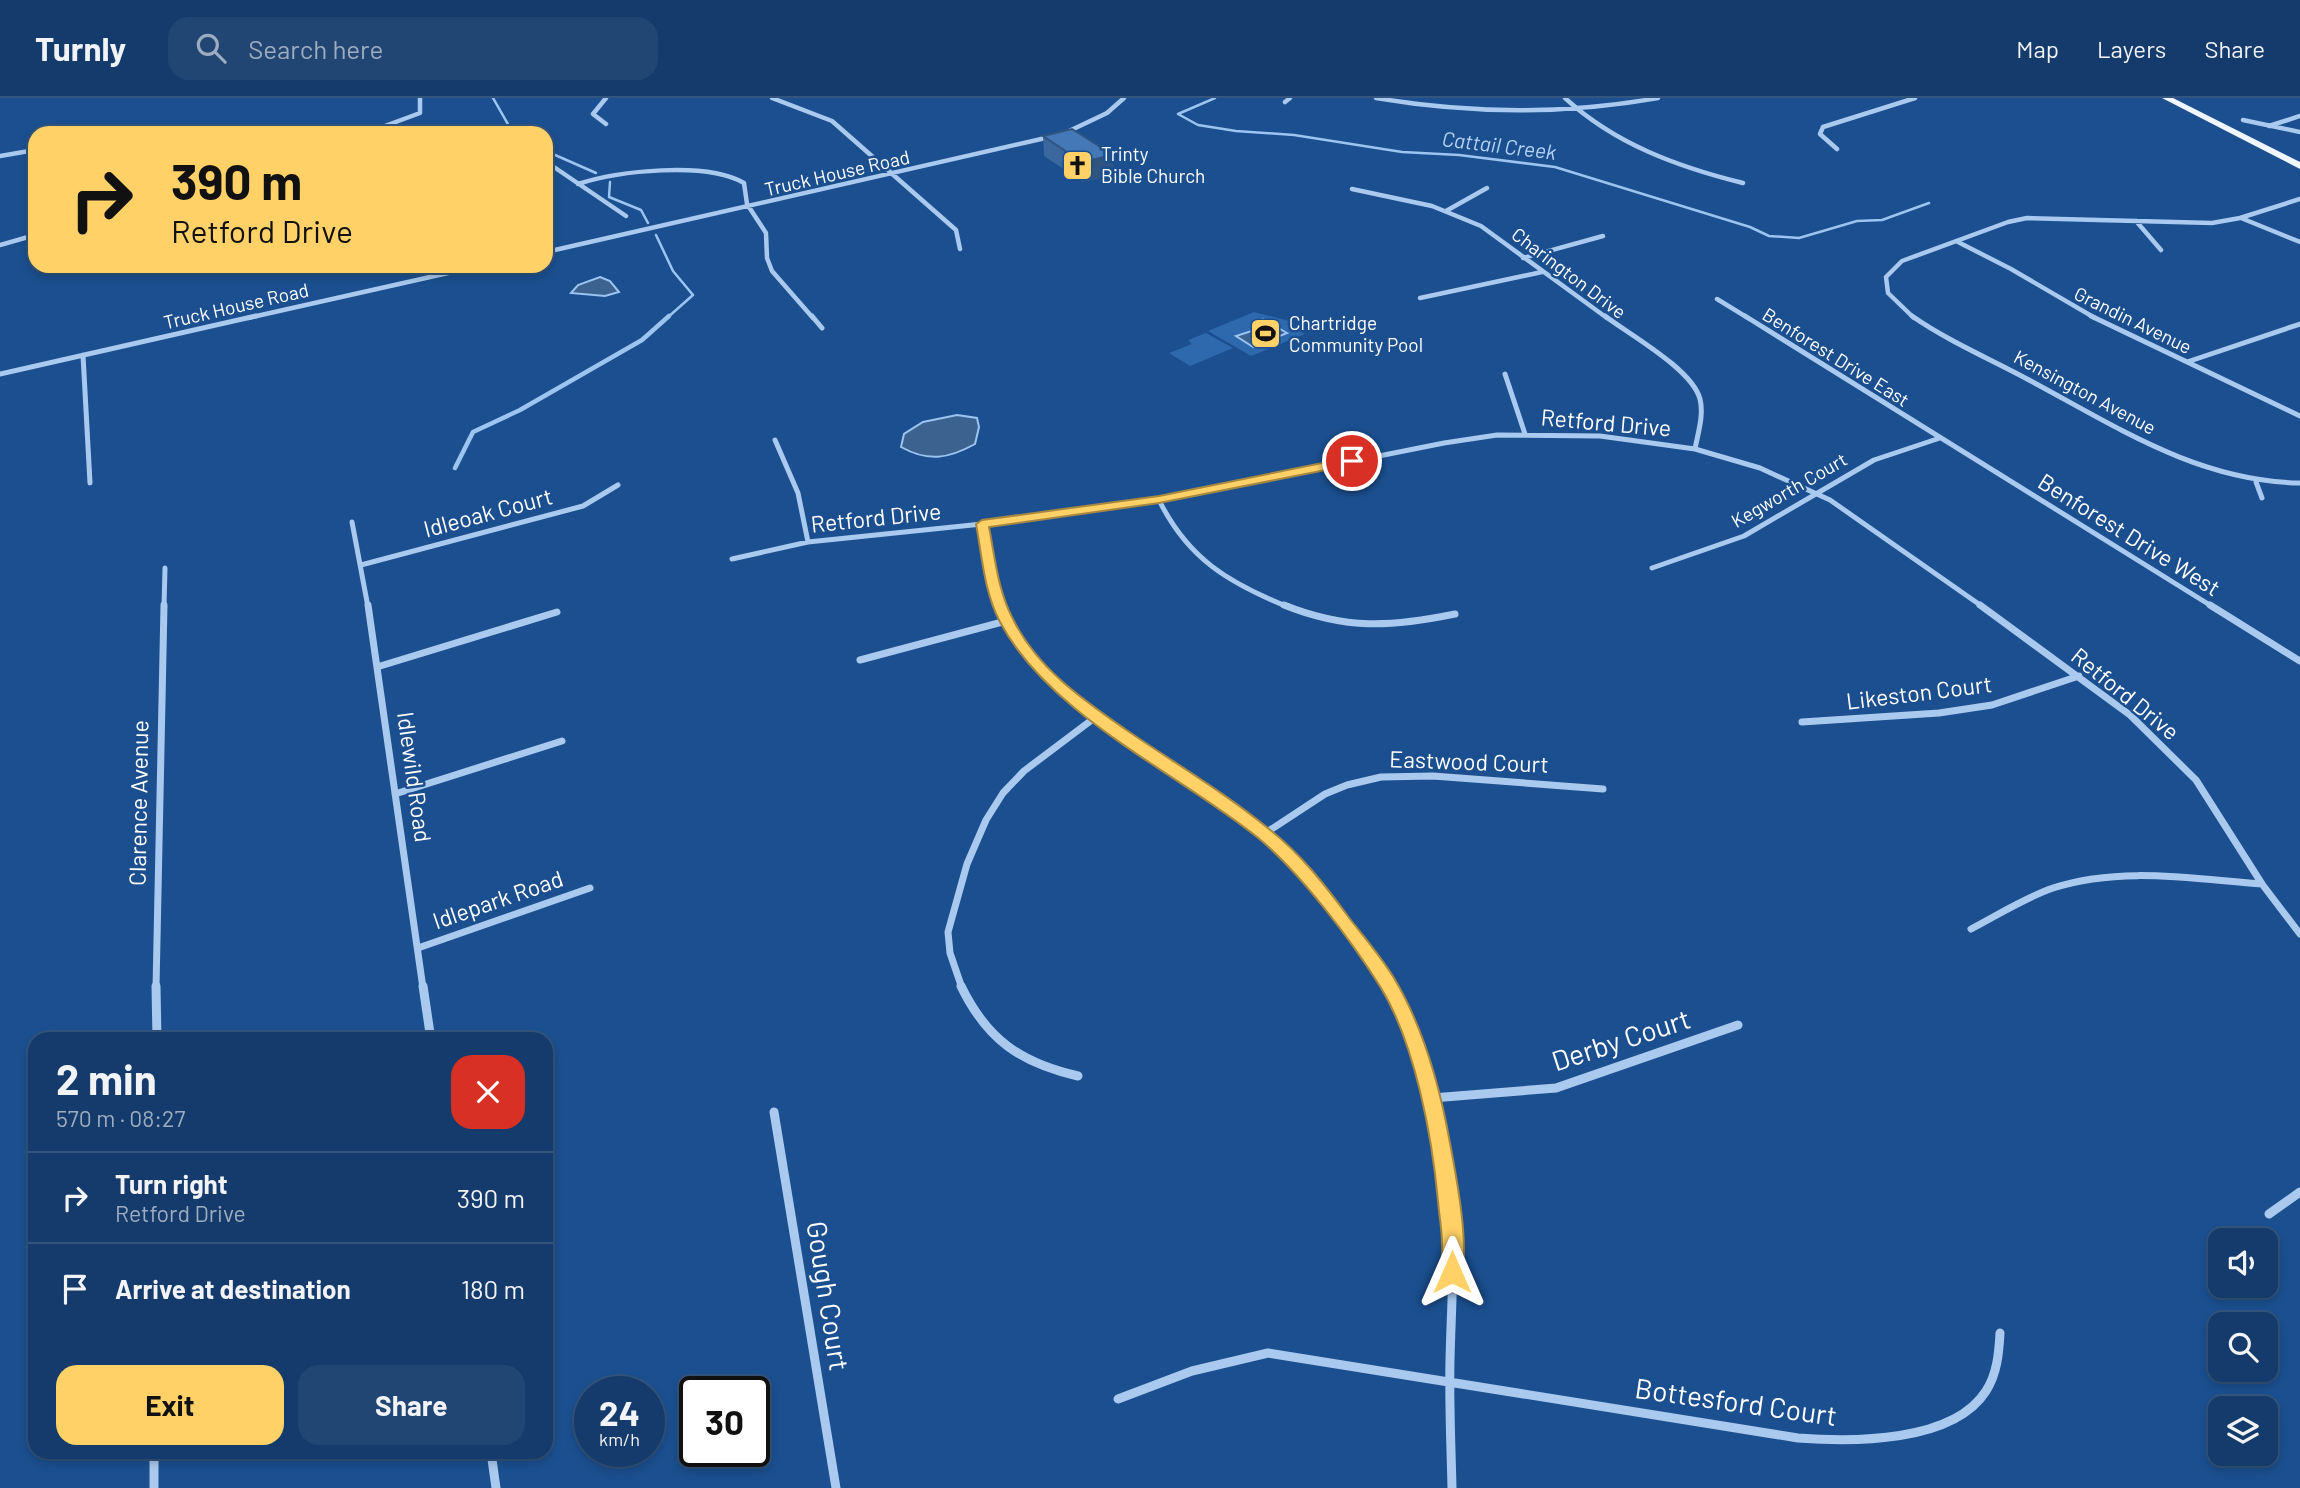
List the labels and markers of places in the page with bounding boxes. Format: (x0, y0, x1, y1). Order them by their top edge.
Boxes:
place label: Trinty Bible Church (1101, 142, 1205, 187)
church icon: Trinty Bible Church (1061, 148, 1095, 182)
place label: Chartridge Community Pool (1289, 311, 1423, 356)
sports icon: Chartridge Community Pool (1249, 317, 1283, 351)
pin (1322, 431, 1382, 491)

